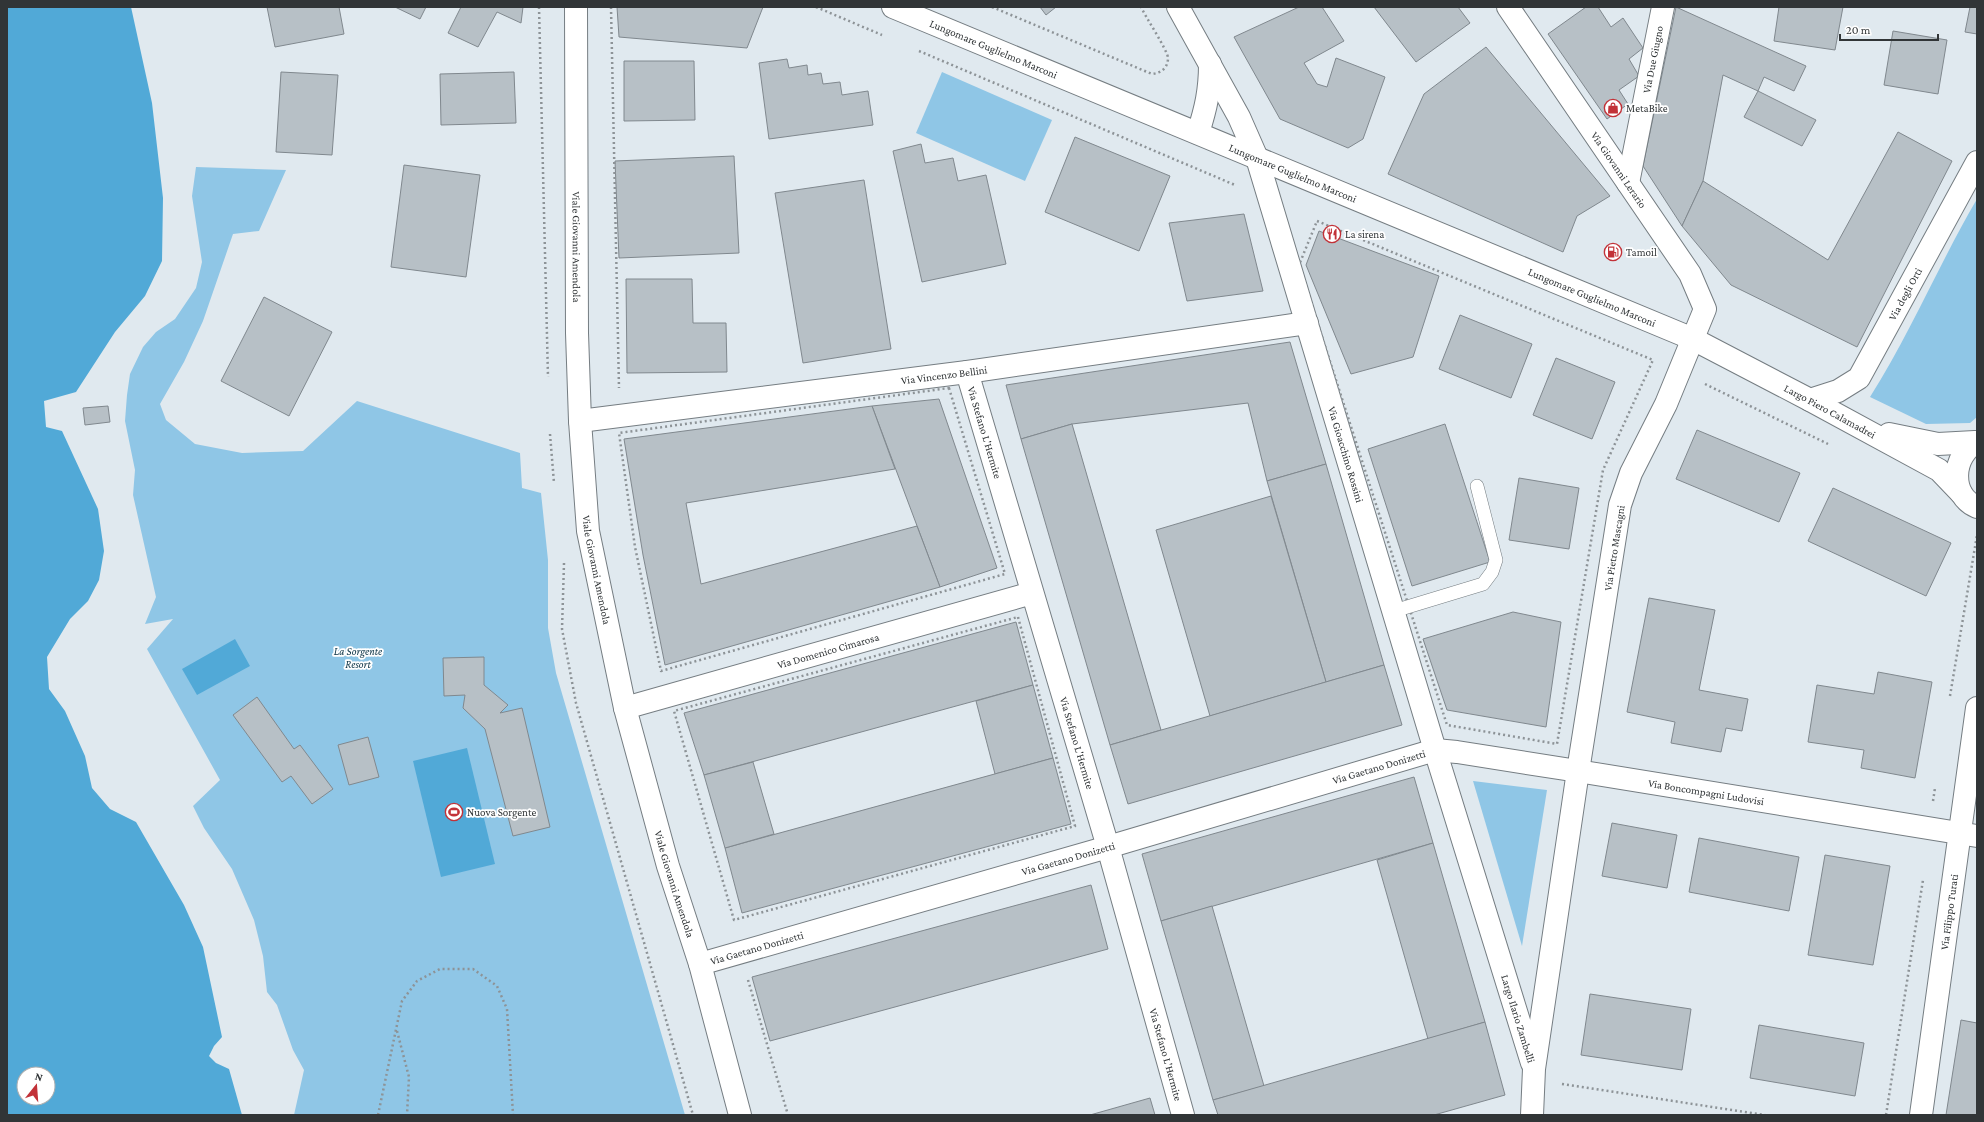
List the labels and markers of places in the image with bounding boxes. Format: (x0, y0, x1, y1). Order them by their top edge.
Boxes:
shop icon: MetaBike (1603, 98, 1623, 118)
place label: MetaBike (1626, 102, 1668, 114)
restaurant icon: La sirena (1322, 224, 1342, 244)
place label: La sirena (1345, 228, 1384, 240)
fuel station icon: Tamoil (1603, 242, 1623, 262)
place label: Tamoil (1626, 246, 1657, 258)
sports icon: Nuova Sorgente (444, 802, 464, 822)
place label: Nuova Sorgente (467, 806, 537, 819)

